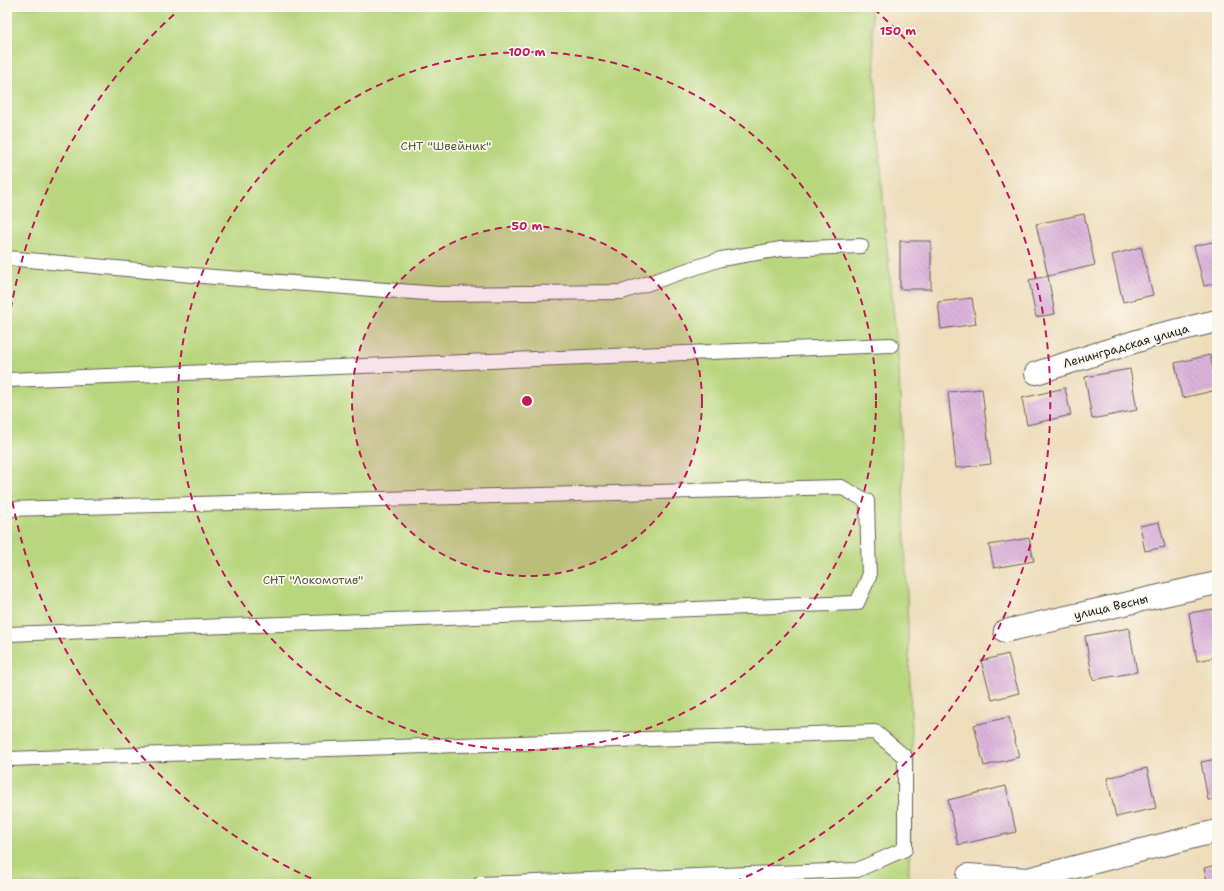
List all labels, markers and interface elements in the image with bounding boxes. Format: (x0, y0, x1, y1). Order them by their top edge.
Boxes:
text: 150 m (880, 23, 916, 39)
text: 100 m (509, 44, 546, 60)
park label: СНТ "Швейник" (401, 138, 491, 154)
text: 50 m (512, 218, 543, 234)
street label: Ленинградская улица (1061, 320, 1191, 372)
centre of rings (520, 394, 534, 408)
park label: СНТ "Локомотив" (263, 572, 363, 588)
street label: улица Весны (1072, 591, 1150, 623)

